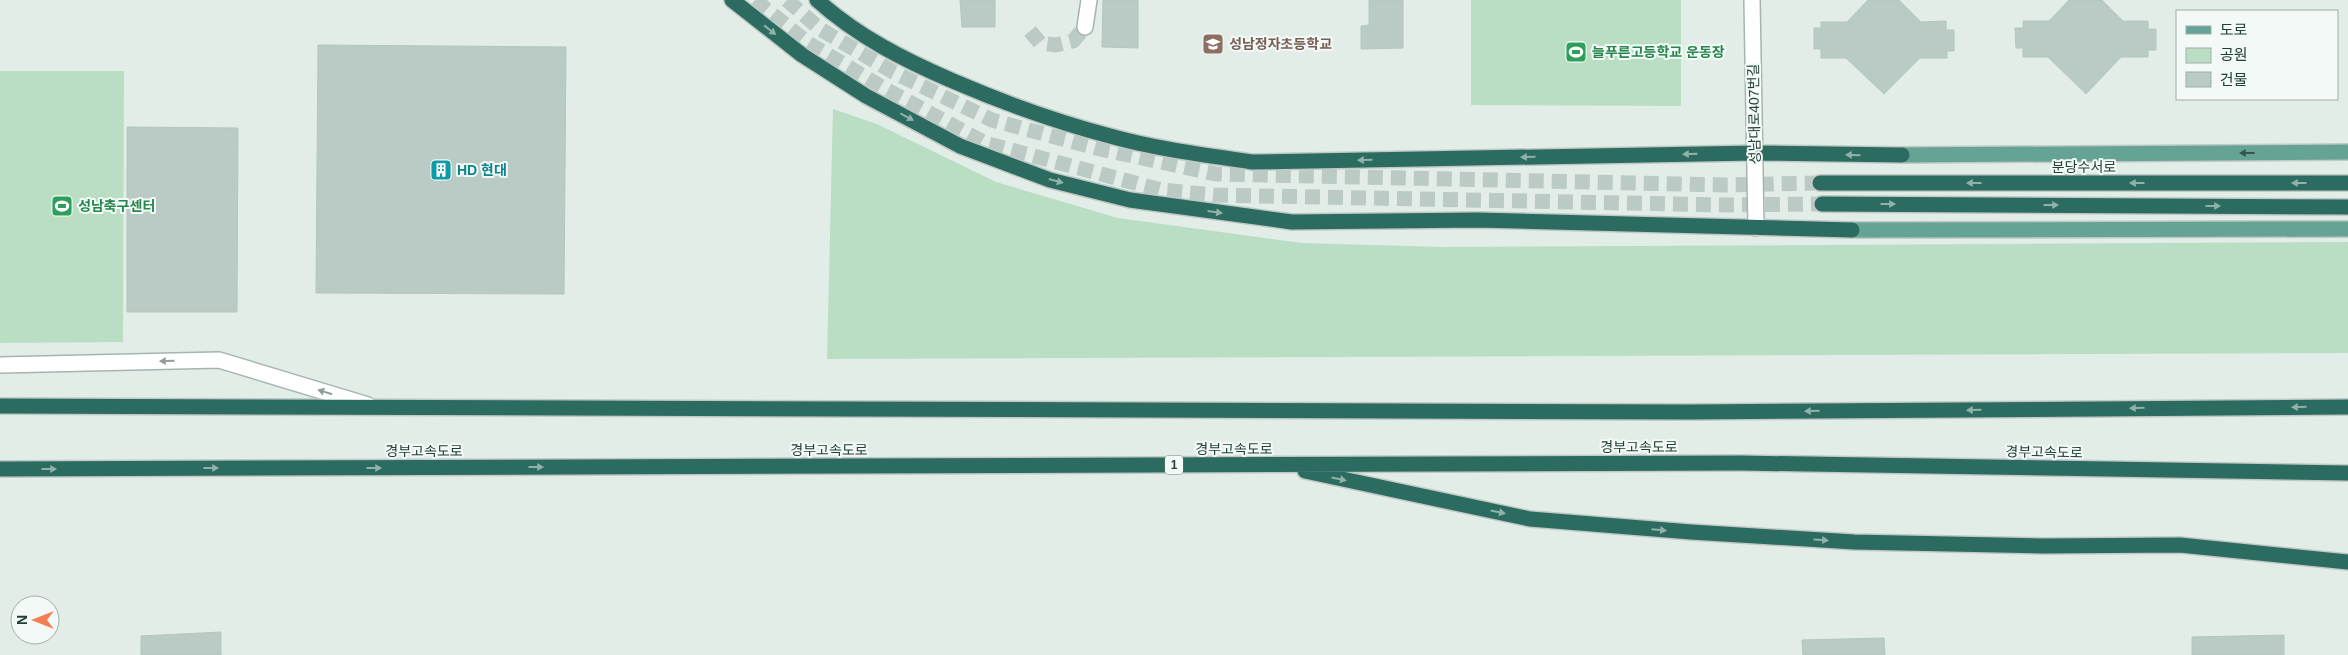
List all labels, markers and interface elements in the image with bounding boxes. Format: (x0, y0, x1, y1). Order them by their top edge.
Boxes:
legend (2176, 10, 2338, 100)
text: 도로 (2220, 21, 2248, 38)
one-way arrow (763, 25, 776, 36)
school or university icon: 성남정자초등학교 (1201, 32, 1225, 56)
place label: 성남정자초등학교 (1229, 36, 1332, 52)
sports icon: 늘푸른고등학교 운동장 (1564, 40, 1588, 64)
place label: 늘푸른고등학교 운동장 (1592, 44, 1725, 60)
text: 공원 (2220, 46, 2248, 63)
street label: 성남대로407번길 (1745, 64, 1763, 164)
text: 건물 (2220, 71, 2248, 88)
one-way arrow (900, 113, 913, 122)
one-way arrow (2239, 149, 2255, 157)
one-way arrow (1682, 151, 1698, 159)
one-way arrow (1845, 151, 1861, 159)
one-way arrow (1520, 154, 1536, 162)
one-way arrow (1357, 156, 1373, 164)
building icon: HD 현대 (429, 158, 453, 182)
street label: 분당수서로 (2052, 159, 2116, 175)
place label: HD 현대 (457, 162, 507, 178)
one-way arrow (1048, 177, 1063, 185)
one-way arrow (1966, 179, 1982, 187)
one-way arrow (2129, 179, 2145, 187)
one-way arrow (2291, 179, 2307, 187)
sports icon: 성남축구센터 (50, 194, 74, 218)
place label: 성남축구센터 (78, 198, 155, 214)
one-way arrow (1880, 200, 1896, 208)
one-way arrow (2043, 201, 2059, 209)
one-way arrow (2205, 202, 2221, 210)
one-way arrow (1207, 208, 1223, 216)
one-way arrow (159, 357, 175, 365)
one-way arrow (317, 388, 332, 396)
one-way arrow (2291, 403, 2307, 411)
one-way arrow (2129, 404, 2145, 412)
one-way arrow (1966, 406, 1982, 414)
one-way arrow (1804, 407, 1820, 415)
street label: 경부고속도로 (1600, 439, 1678, 455)
street label: 경부고속도로 (1195, 441, 1273, 457)
street label: 경부고속도로 (790, 442, 868, 458)
street label: 경부고속도로 (385, 443, 463, 459)
street label: 경부고속도로 (2005, 443, 2083, 461)
road number: 1 (1165, 456, 1183, 474)
one-way arrow (528, 463, 544, 471)
one-way arrow (203, 464, 219, 472)
one-way arrow (366, 464, 382, 472)
one-way arrow (41, 465, 57, 473)
one-way arrow (1331, 475, 1347, 483)
one-way arrow (1490, 508, 1505, 516)
one-way arrow (1651, 526, 1667, 534)
one-way arrow (1813, 536, 1829, 544)
north arrow (10, 595, 60, 645)
text: N (14, 615, 30, 625)

